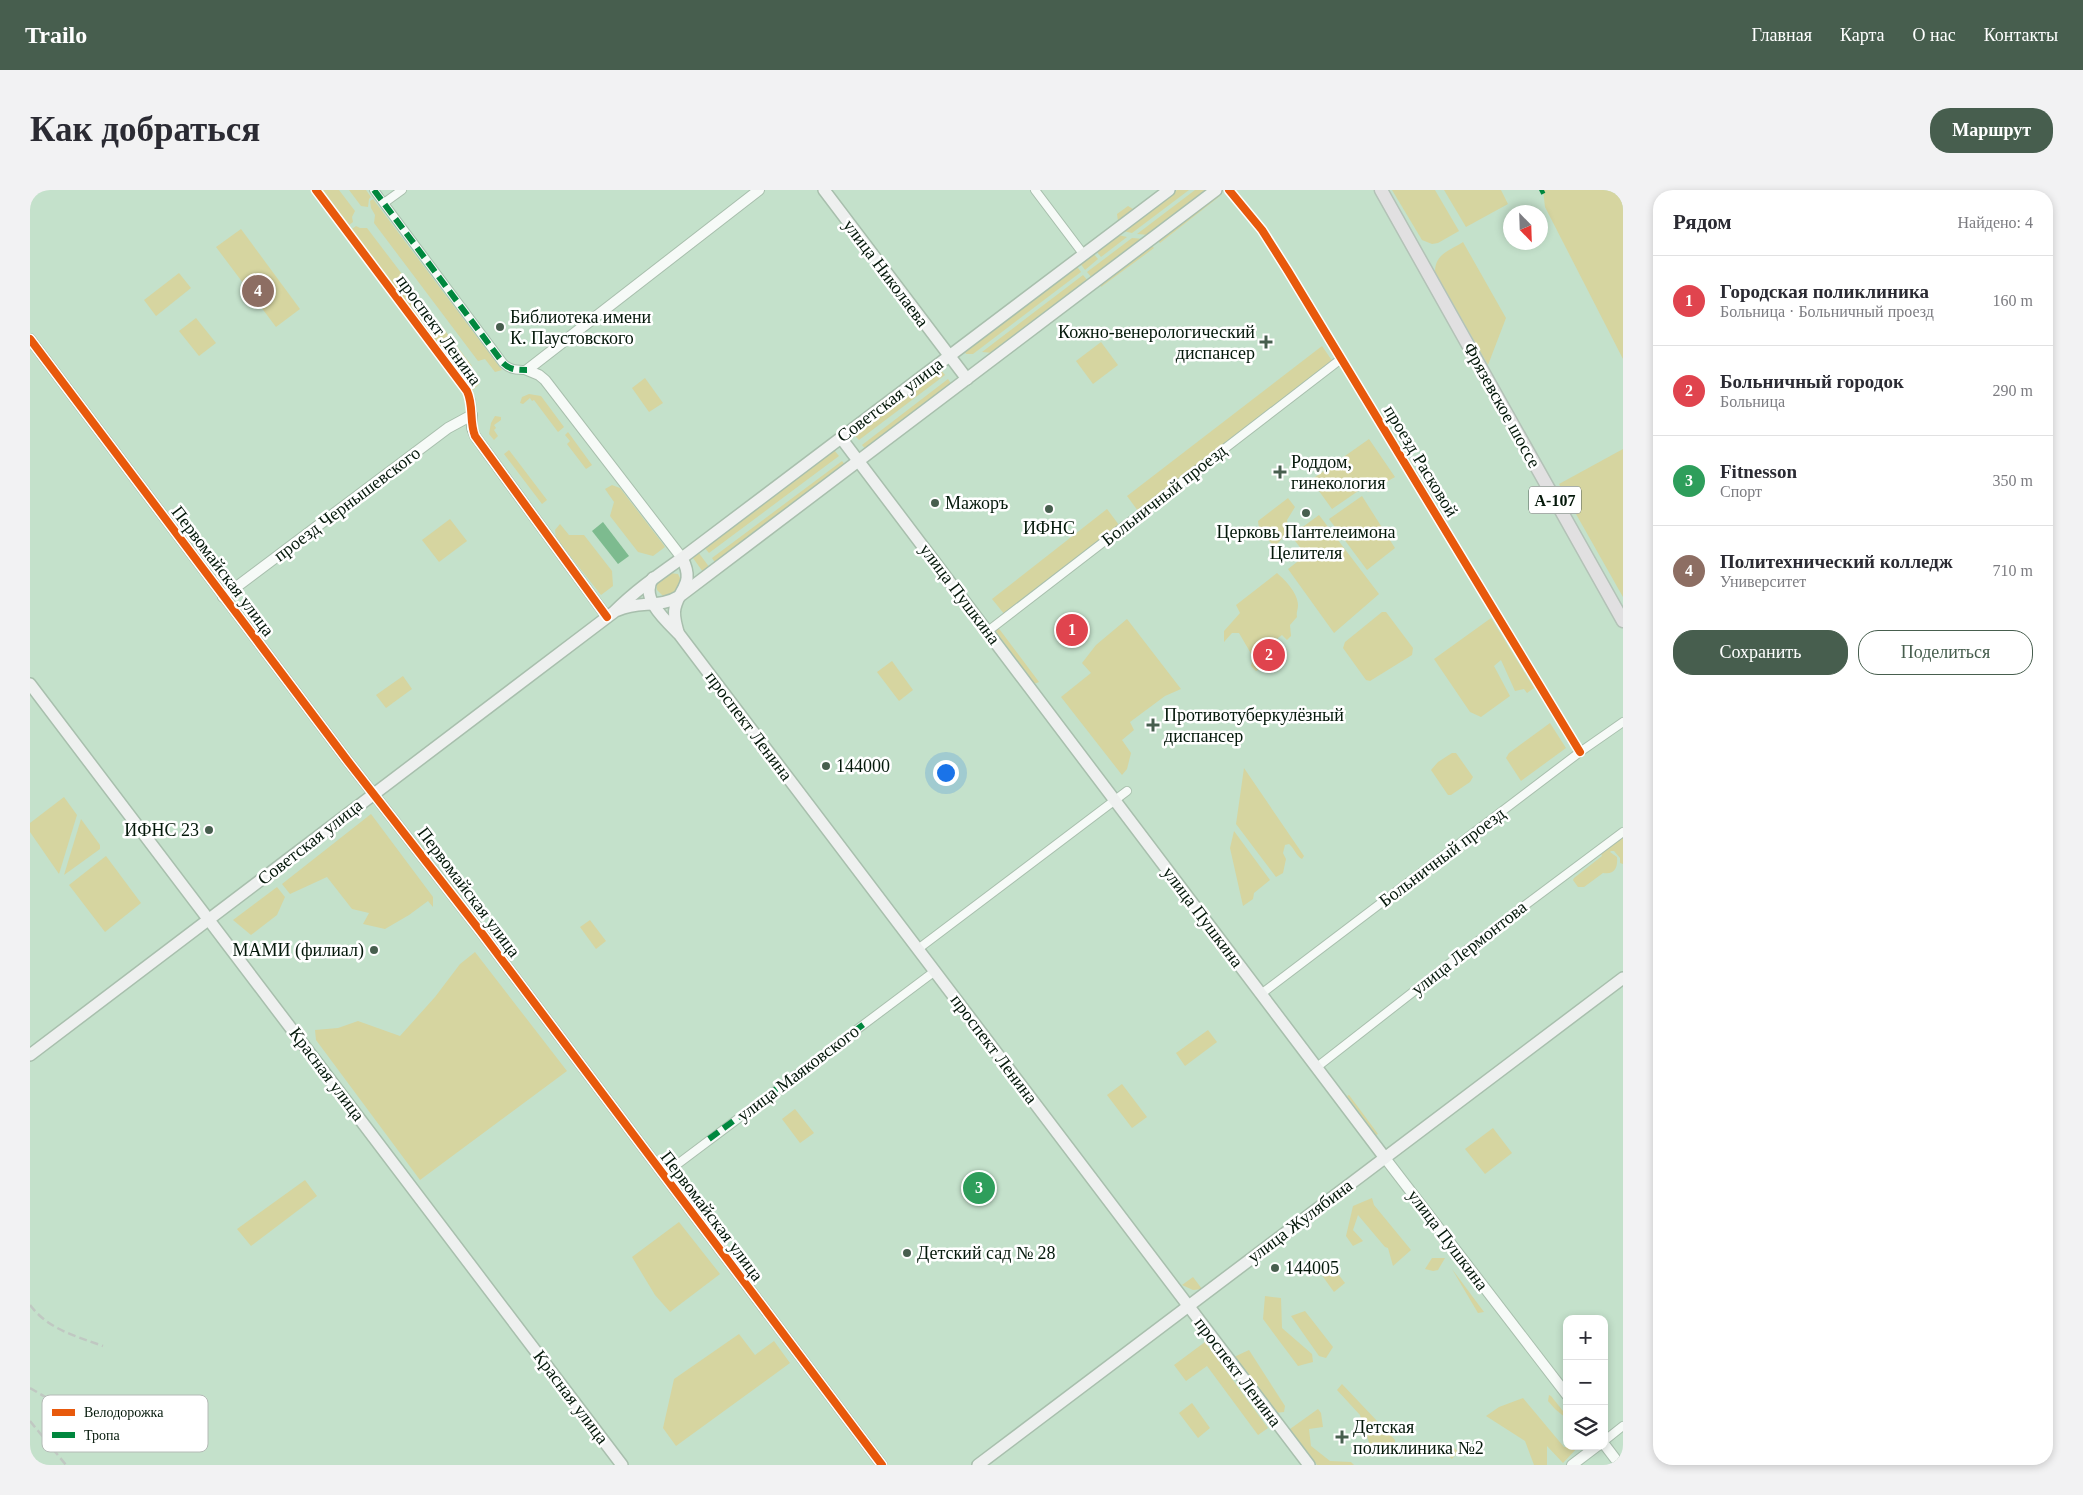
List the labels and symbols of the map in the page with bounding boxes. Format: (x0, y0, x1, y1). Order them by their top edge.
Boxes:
north arrow (1503, 205, 1548, 250)
street label: улица Николаева (839, 215, 933, 331)
street label: проспект Ленина (392, 271, 486, 389)
pin: 4 (242, 272, 274, 310)
place label: Библиотека имени К. Паустовского (510, 307, 652, 348)
marker: Библиотека имени К. Паустовского (494, 321, 506, 333)
place label: Кожно-венерологический диспансер (1058, 322, 1255, 363)
marker: Кожно-венерологический диспансер (1259, 335, 1273, 349)
street label: Фрязевское шоссе (1459, 339, 1545, 471)
street label: Советская улица (833, 354, 947, 446)
street label: проезд Расковой (1380, 402, 1462, 521)
street label: Больничный проезд (1098, 440, 1230, 550)
street label: проезд Чернышевского (270, 442, 424, 566)
place label: Роддом, гинекология (1291, 452, 1386, 493)
marker: Роддом, гинекология (1273, 465, 1287, 479)
road number: А-107 (1529, 486, 1581, 514)
place label: Мажоръ (945, 493, 1008, 513)
marker: Мажоръ (929, 497, 941, 509)
street label: Первомайская улица (168, 502, 278, 640)
marker: ИФНС (1043, 503, 1055, 515)
marker: Церковь Пантелеимона Целителя (1300, 507, 1312, 519)
place label: ИФНС (1023, 518, 1075, 538)
place label: Церковь Пантелеимона Целителя (1216, 522, 1396, 563)
street label: улица Пушкина (916, 540, 1004, 648)
pin: 1 (1056, 611, 1088, 649)
pin: 2 (1253, 636, 1285, 674)
street label: проспект Ленина (701, 667, 797, 785)
place label: Противотуберкулёзный диспансер (1164, 705, 1344, 746)
marker: Противотуберкулёзный диспансер (1146, 718, 1160, 732)
place label: 144000 (836, 756, 890, 776)
marker: 144000 (820, 760, 832, 772)
your location (933, 760, 959, 786)
street label: Советская улица (254, 795, 366, 889)
street label: Больничный проезд (1375, 803, 1509, 911)
place label: ИФНС 23 (124, 820, 199, 840)
street label: Первомайская улица (414, 823, 524, 961)
marker: ИФНС 23 (203, 824, 215, 836)
street label: улица Пушкина (1159, 863, 1247, 971)
street label: улица Лермонтова (1407, 897, 1531, 999)
place label: МАМИ (филиал) (232, 940, 364, 961)
marker: МАМИ (филиал) (368, 944, 380, 956)
street label: проспект Ленина (946, 990, 1042, 1108)
street label: улица Маяковского (733, 1021, 863, 1125)
street label: Красная улица (285, 1023, 369, 1125)
street label: Первомайская улица (657, 1147, 767, 1285)
pin: 3 (963, 1169, 995, 1207)
street label: улица Жулябина (1244, 1175, 1356, 1267)
street label: улица Пушкина (1404, 1186, 1492, 1294)
place label: Детский сад № 28 (917, 1243, 1056, 1263)
marker: Детский сад № 28 (901, 1247, 913, 1259)
place label: 144005 (1285, 1258, 1339, 1278)
marker: 144005 (1269, 1262, 1281, 1274)
street label: проспект Ленина (1190, 1313, 1286, 1431)
street label: Красная улица (529, 1346, 613, 1448)
legend (42, 1395, 208, 1452)
text: Велодорожка (84, 1405, 164, 1420)
place label: Детская поликлиника №2 (1353, 1417, 1484, 1458)
text: Тропа (84, 1428, 121, 1443)
marker: Детская поликлиника №2 (1335, 1430, 1349, 1444)

